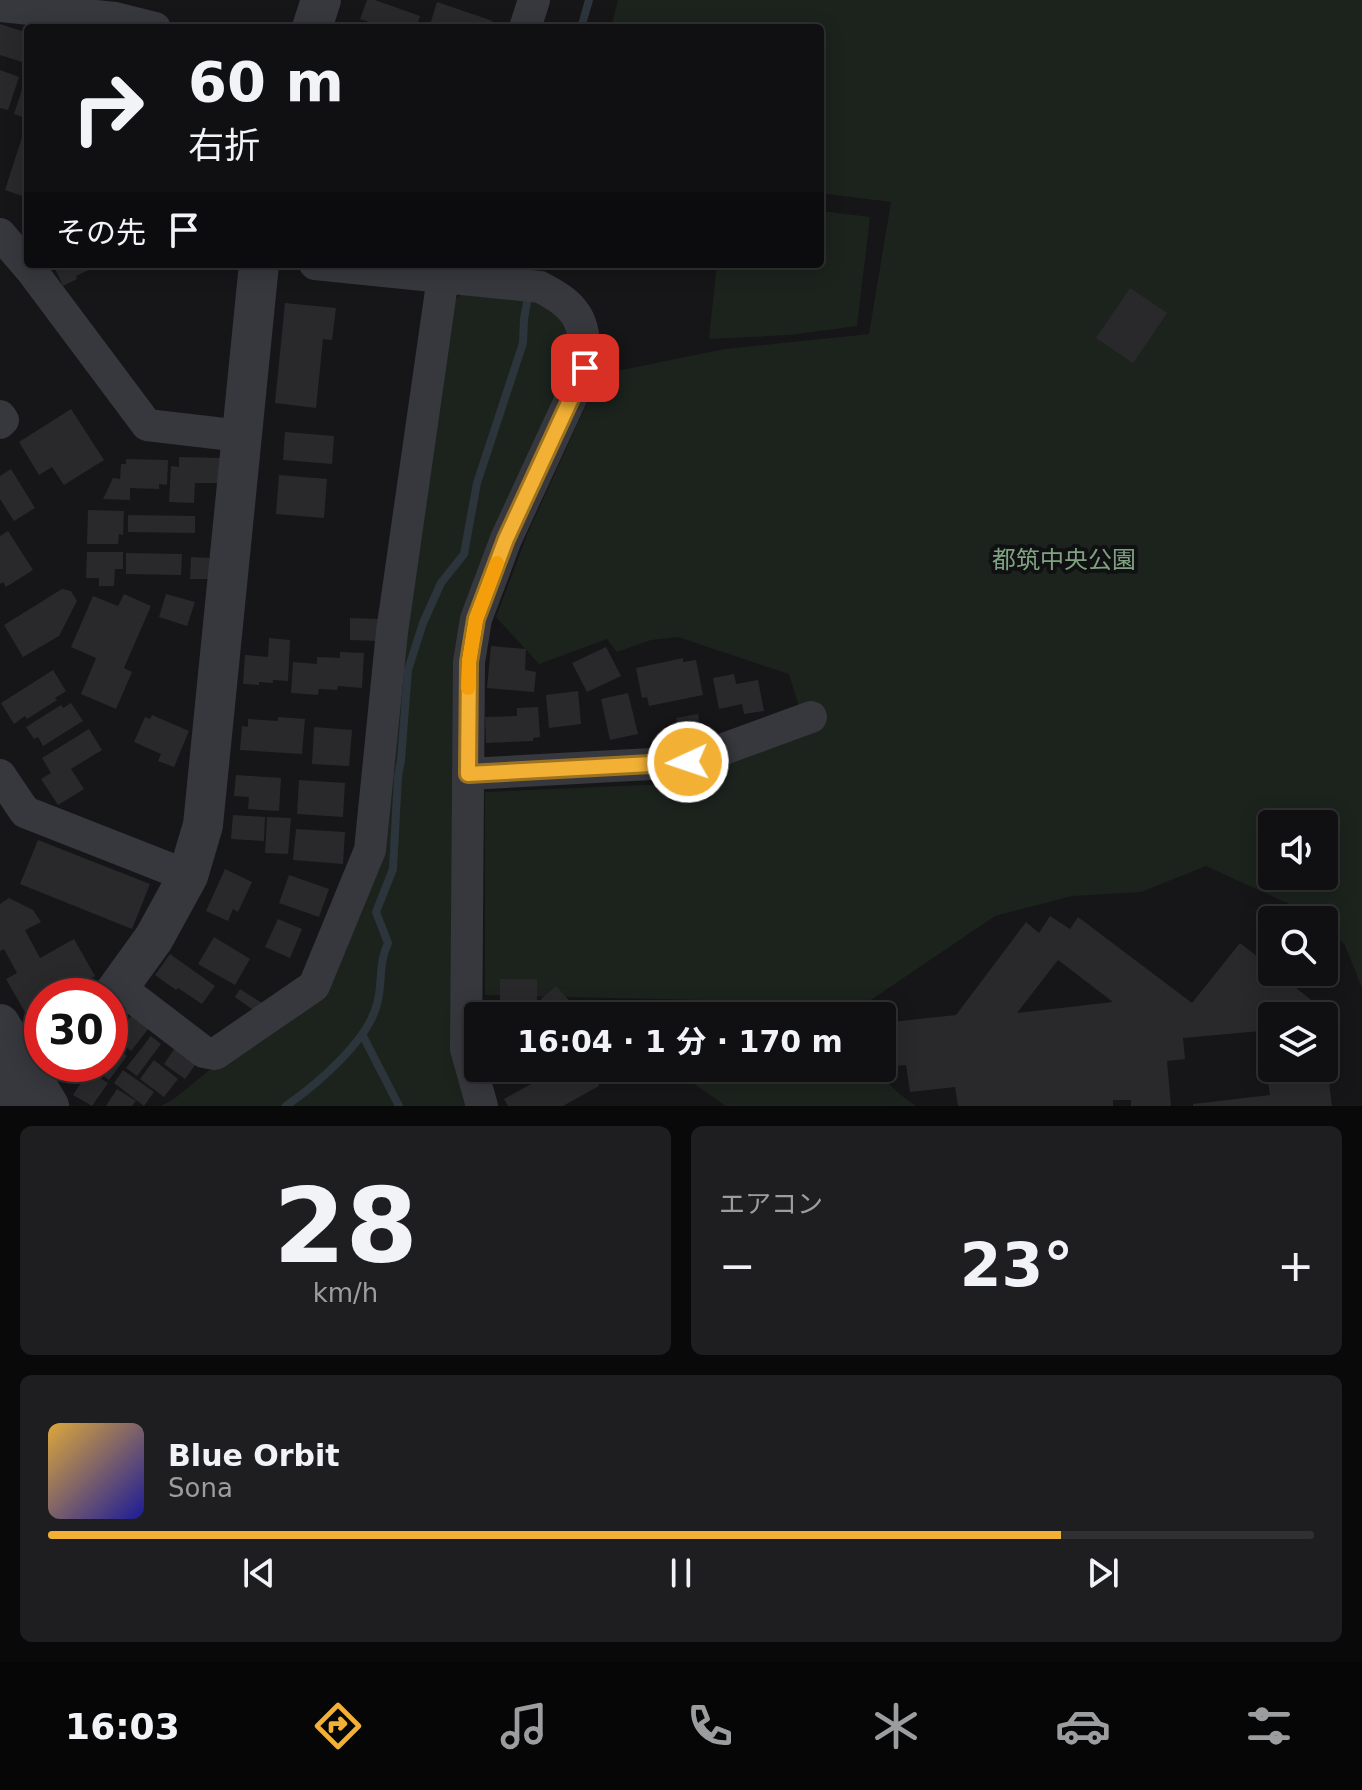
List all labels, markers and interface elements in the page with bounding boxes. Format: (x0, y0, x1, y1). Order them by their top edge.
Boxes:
text: 60 m (188, 49, 344, 114)
icon: right (56, 56, 160, 160)
text: 右折 (188, 125, 260, 166)
icon: arrive (162, 208, 206, 252)
text: その先 (56, 215, 146, 250)
pin (551, 334, 619, 402)
icon: arrive (563, 346, 607, 390)
park label: 都筑中央公園 (992, 546, 1136, 574)
position arrow (646, 720, 730, 804)
map controls (1258, 810, 1338, 1082)
button: sound (1258, 810, 1338, 890)
button: search (1258, 906, 1338, 986)
speed limit sign: 30 (24, 978, 128, 1082)
button: layers (1258, 1002, 1338, 1082)
text: 16:04 · 1 分 · 170 m (517, 1024, 843, 1059)
text: 28 (273, 1165, 418, 1287)
text: エアコン (719, 1189, 823, 1219)
text: 23° (960, 1230, 1073, 1300)
text: − (719, 1240, 756, 1291)
text: + (1277, 1240, 1314, 1291)
text: km/h (313, 1278, 378, 1308)
text: Blue Orbit (168, 1438, 340, 1473)
text: Sona (168, 1473, 233, 1503)
icon: previous (237, 1551, 281, 1595)
icon: pause (659, 1551, 703, 1595)
icon: next (1081, 1551, 1125, 1595)
icon: directions (310, 1698, 366, 1754)
icon: music (496, 1698, 552, 1754)
icon: phone (682, 1698, 738, 1754)
icon: climate (868, 1698, 924, 1754)
icon: car (1055, 1698, 1111, 1754)
icon: filters (1241, 1698, 1297, 1754)
text: 16:03 (65, 1706, 180, 1747)

